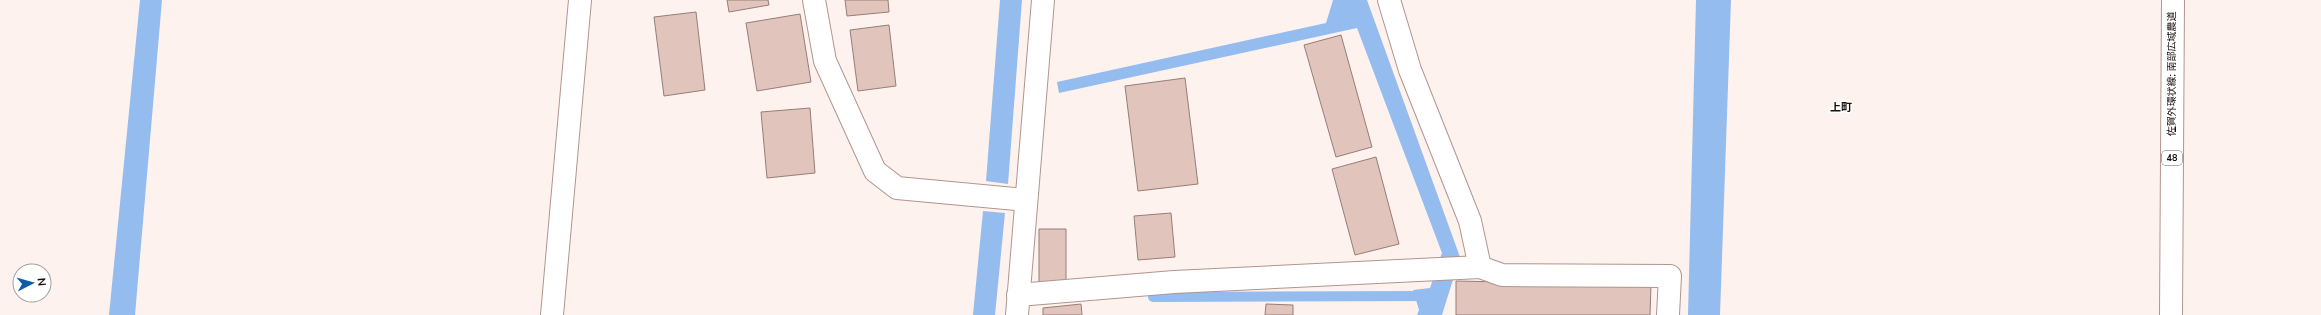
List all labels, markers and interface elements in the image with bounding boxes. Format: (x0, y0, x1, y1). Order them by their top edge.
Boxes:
street label: 佐賀外環状線; 南部広域農道 (2165, 12, 2179, 136)
district label: 上町 (1830, 100, 1852, 115)
road number: 48 (2162, 151, 2182, 165)
north arrow (12, 263, 52, 303)
text: N (34, 277, 49, 287)

